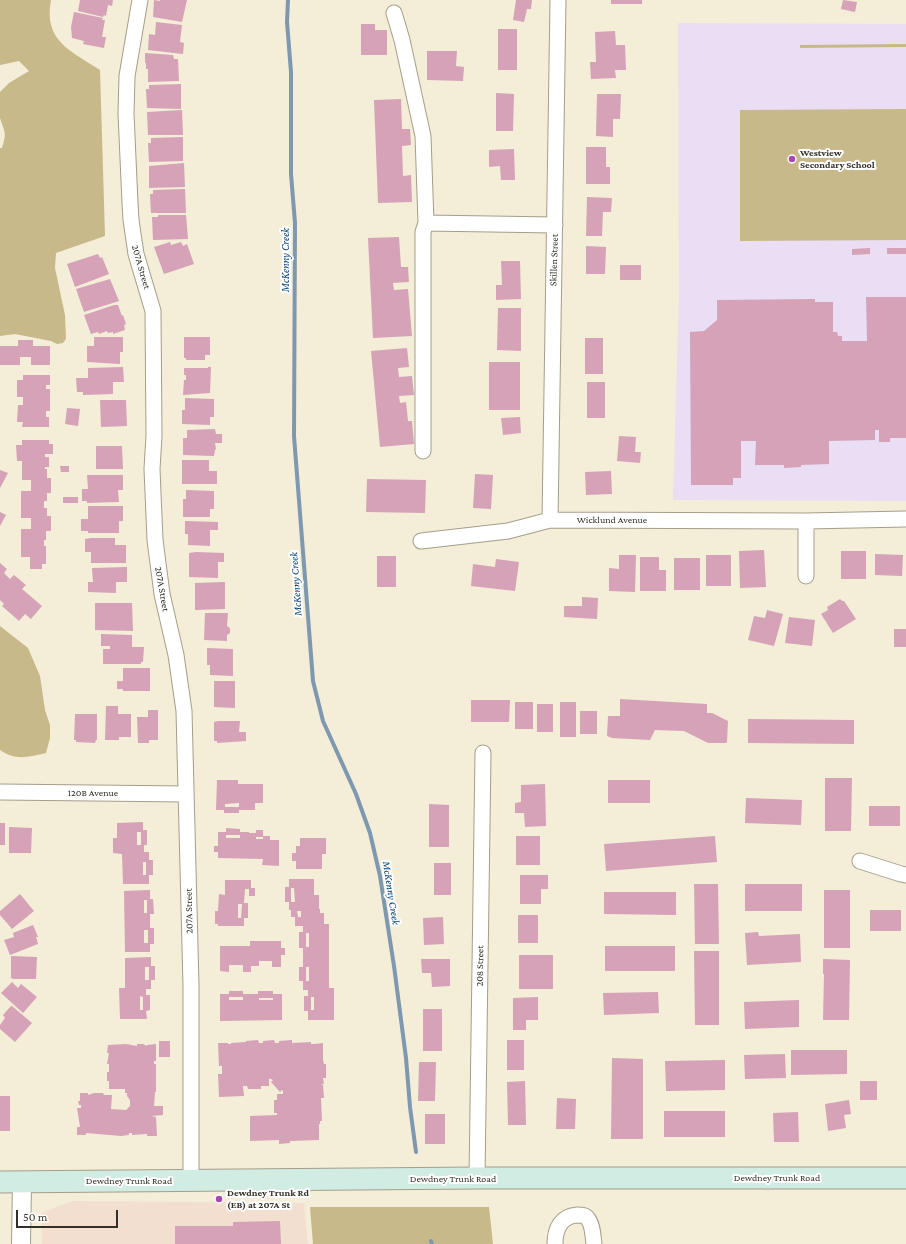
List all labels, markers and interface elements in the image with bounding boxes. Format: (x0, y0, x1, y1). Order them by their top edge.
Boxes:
place label: Westview Secondary School (800, 147, 875, 170)
marker: Westview Secondary School (787, 154, 797, 164)
water label: McKenny Creek (279, 228, 293, 292)
street label: Skillen Street (547, 234, 561, 286)
street label: 207A Street (129, 244, 153, 290)
street label: Wicklund Avenue (577, 514, 647, 526)
water label: McKenny Creek (287, 551, 305, 617)
street label: 207A Street (152, 566, 172, 612)
street label: 120B Avenue (68, 787, 118, 799)
water label: McKenny Creek (379, 860, 403, 926)
street label: 207A Street (183, 888, 195, 934)
street label: 208 Street (474, 945, 486, 987)
street label: Dewdney Trunk Road (734, 1172, 820, 1184)
street label: Dewdney Trunk Road (410, 1173, 496, 1185)
street label: Dewdney Trunk Road (86, 1175, 172, 1187)
place label: Dewdney Trunk Rd (EB) at 207A St (227, 1187, 309, 1210)
marker: Dewdney Trunk Rd (EB) at 207A St (214, 1194, 224, 1204)
scale bar (18, 1202, 120, 1228)
text: 50 m (23, 1210, 47, 1224)

